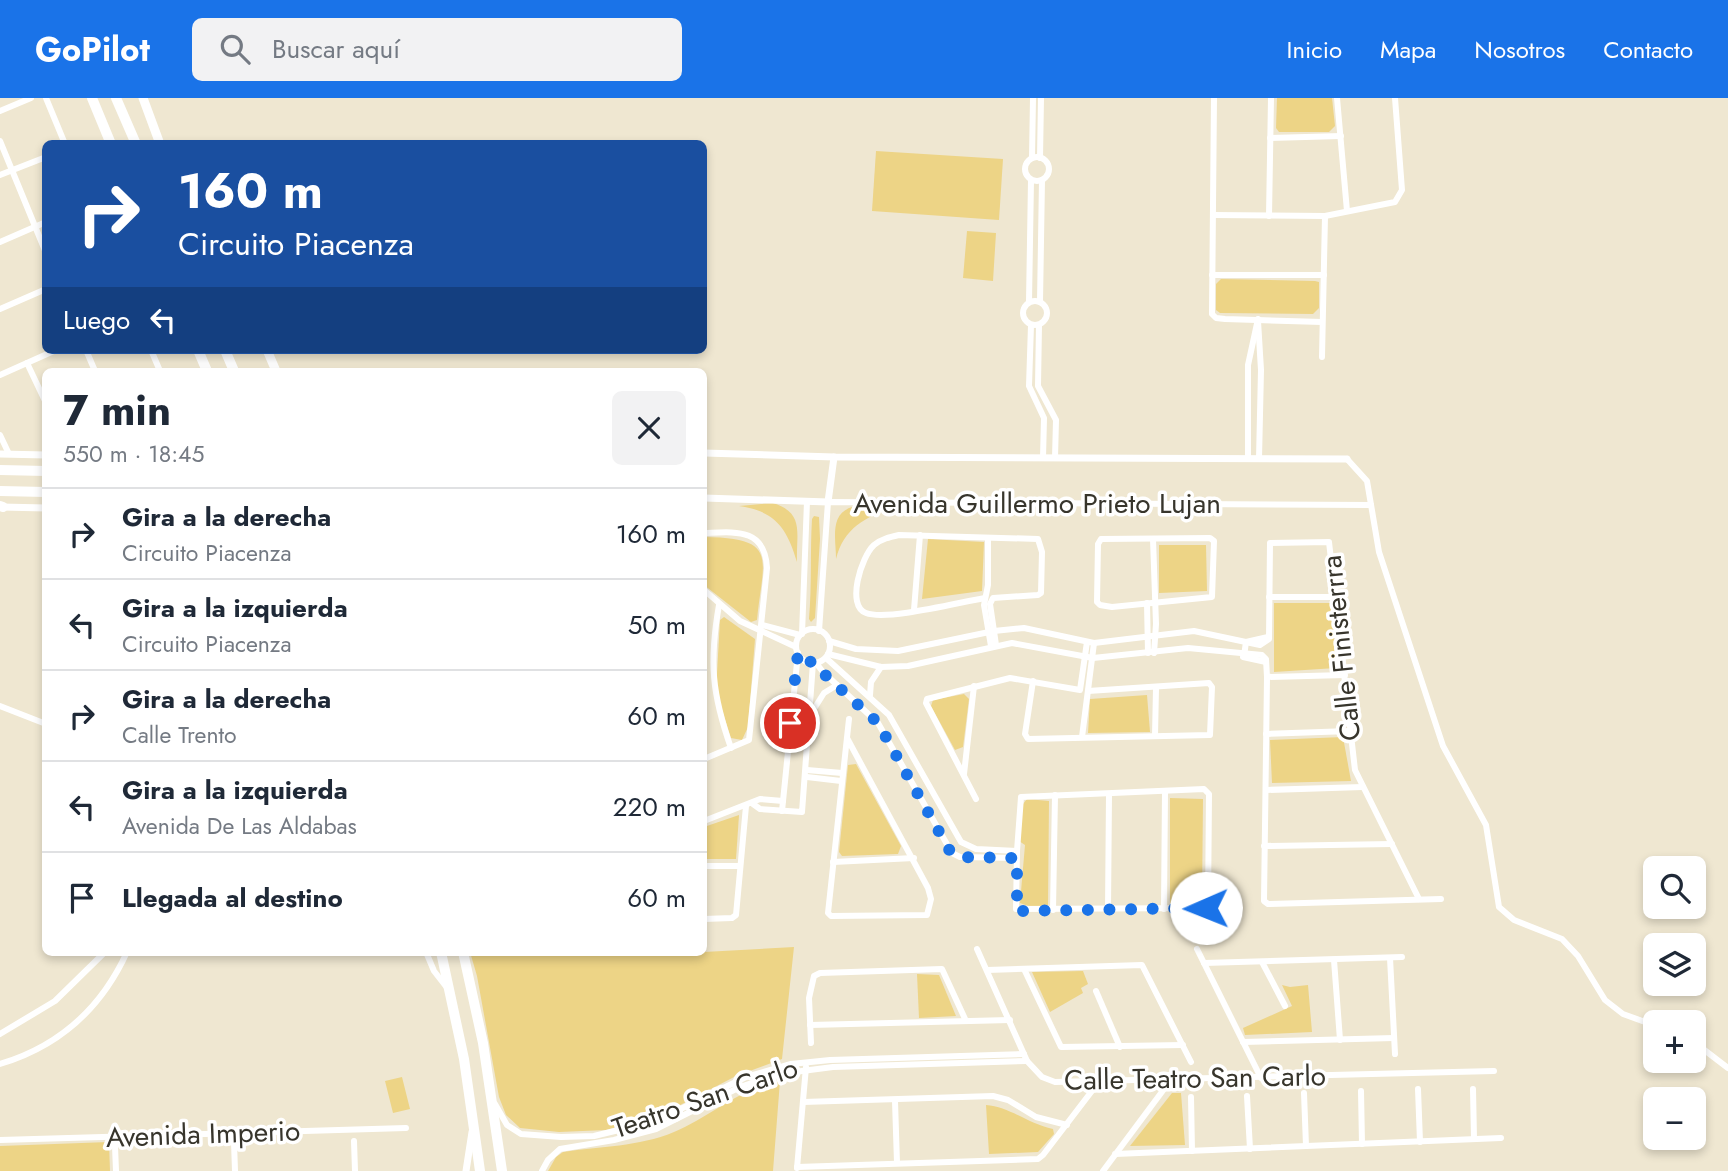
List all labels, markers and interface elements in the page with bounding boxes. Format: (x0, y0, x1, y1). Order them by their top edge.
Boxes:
search box (192, 18, 682, 81)
text: GoPilot (35, 26, 150, 73)
icon: search (216, 30, 254, 68)
text: Buscar aquí (272, 30, 400, 68)
text: Inicio (1287, 32, 1342, 67)
text: Mapa (1380, 32, 1436, 67)
text: Nosotros (1474, 32, 1565, 67)
text: Contacto (1603, 32, 1693, 67)
text: 160 m (178, 156, 323, 226)
icon: right (63, 168, 154, 259)
text: Circuito Piacenza (178, 221, 414, 267)
text: Luego (63, 301, 130, 339)
icon: left (144, 301, 182, 339)
text: 7 min (63, 380, 171, 441)
button: close (612, 391, 686, 465)
text: 550 m · 18:45 (63, 437, 204, 471)
street label: Avenida Guillermo Prieto Lujan (853, 483, 1221, 524)
text: Gira a la derecha (122, 498, 331, 536)
icon: right (63, 515, 101, 553)
text: 160 m (616, 515, 686, 553)
text: Circuito Piacenza (122, 536, 292, 570)
street label: Calle Finisterrra (1311, 553, 1371, 743)
text: Gira a la izquierda (122, 589, 348, 627)
icon: left (63, 606, 101, 644)
text: 50 m (628, 606, 686, 644)
text: Circuito Piacenza (122, 627, 292, 661)
text: Gira a la derecha (122, 680, 331, 718)
pin (760, 693, 820, 753)
icon: right (63, 697, 101, 735)
text: 60 m (627, 697, 686, 735)
icon: arrive (771, 704, 809, 742)
text: Calle Trento (122, 718, 237, 752)
text: Gira a la izquierda (122, 771, 348, 809)
icon: left (63, 788, 101, 826)
text: 220 m (613, 788, 686, 826)
text: Avenida De Las Aldabas (122, 809, 357, 843)
map controls (1643, 856, 1706, 1150)
button: search (1643, 856, 1706, 919)
position arrow (1169, 871, 1243, 945)
icon: arrive (63, 879, 101, 917)
text: Llegada al destino (122, 879, 343, 917)
text: 60 m (627, 879, 686, 917)
button: layers (1643, 933, 1706, 996)
button: + (1643, 1010, 1706, 1073)
street label: Teatro San Carlo (607, 1047, 803, 1149)
street label: Calle Teatro San Carlo (1064, 1055, 1326, 1101)
button: − (1643, 1087, 1706, 1150)
street label: Avenida Imperio (105, 1110, 301, 1158)

